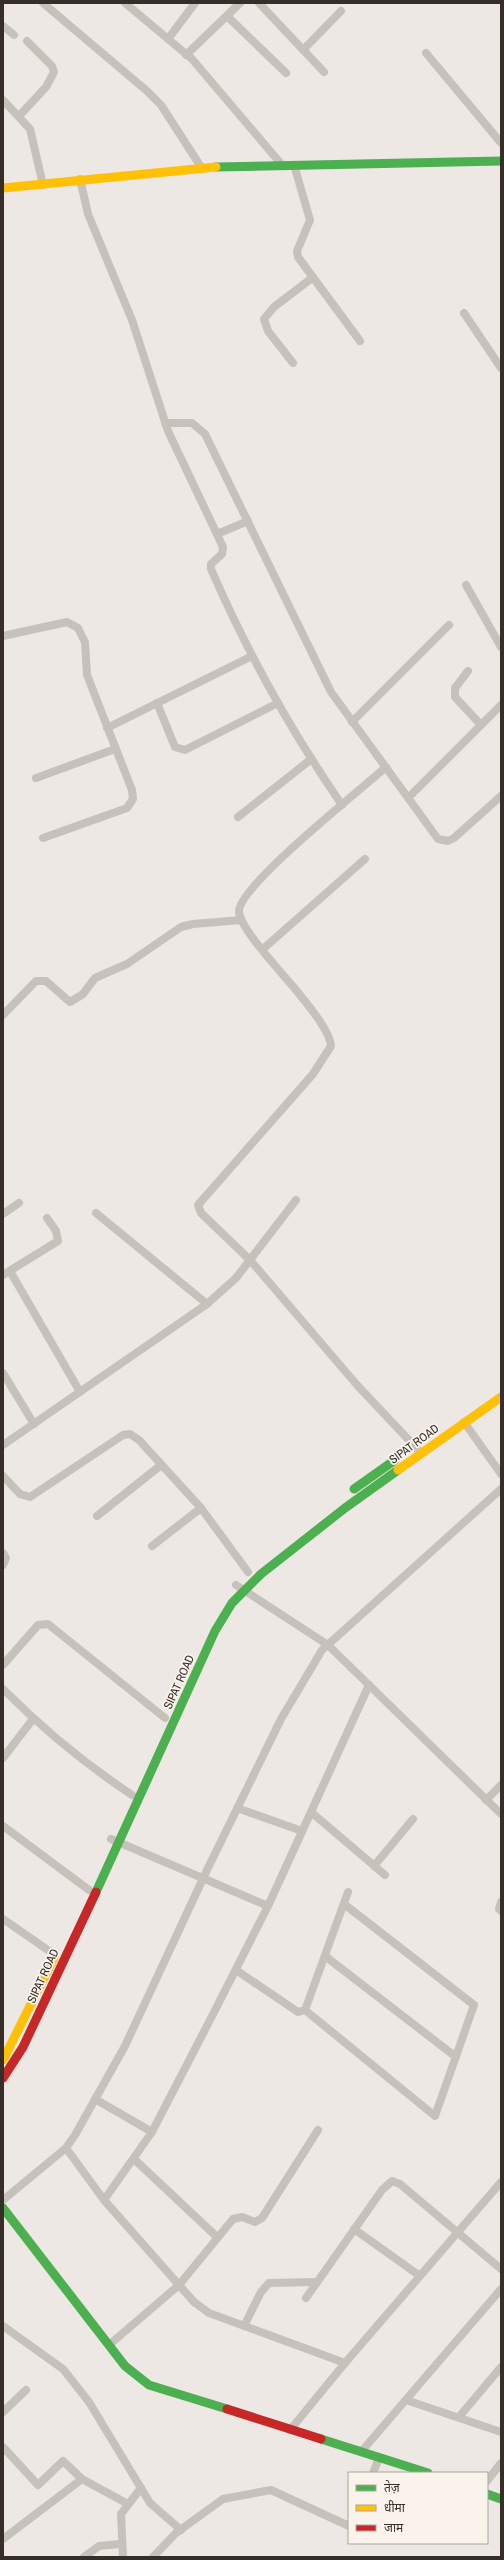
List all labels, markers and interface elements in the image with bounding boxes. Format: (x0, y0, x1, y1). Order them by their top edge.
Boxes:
street label: SIPAT ROAD (386, 1420, 442, 1468)
street label: SIPAT ROAD (160, 1652, 198, 1712)
street label: SIPAT ROAD (23, 1946, 63, 2006)
legend (348, 2472, 488, 2544)
text: तेज़ (384, 2480, 401, 2496)
text: धीमा (384, 2500, 406, 2516)
text: जाम (384, 2520, 404, 2536)

